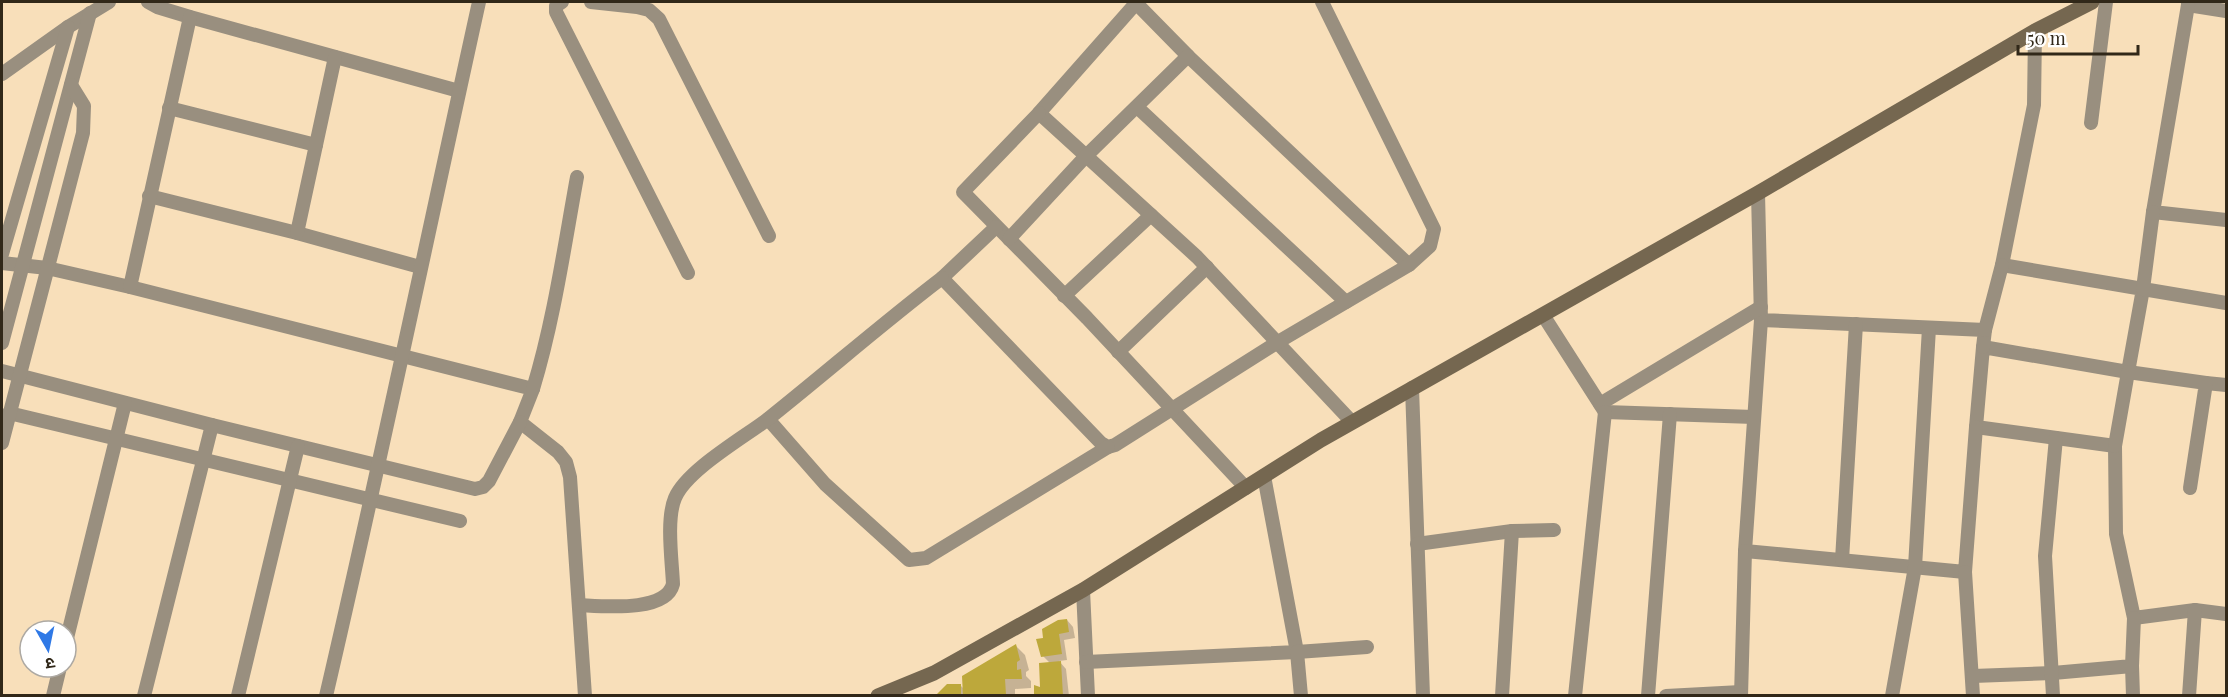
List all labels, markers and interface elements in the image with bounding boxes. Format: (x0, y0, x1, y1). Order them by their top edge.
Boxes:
scale bar (2018, 18, 2138, 56)
text: 50 m (2027, 26, 2066, 50)
north arrow (18, 619, 78, 679)
text: उ (44, 653, 57, 676)

